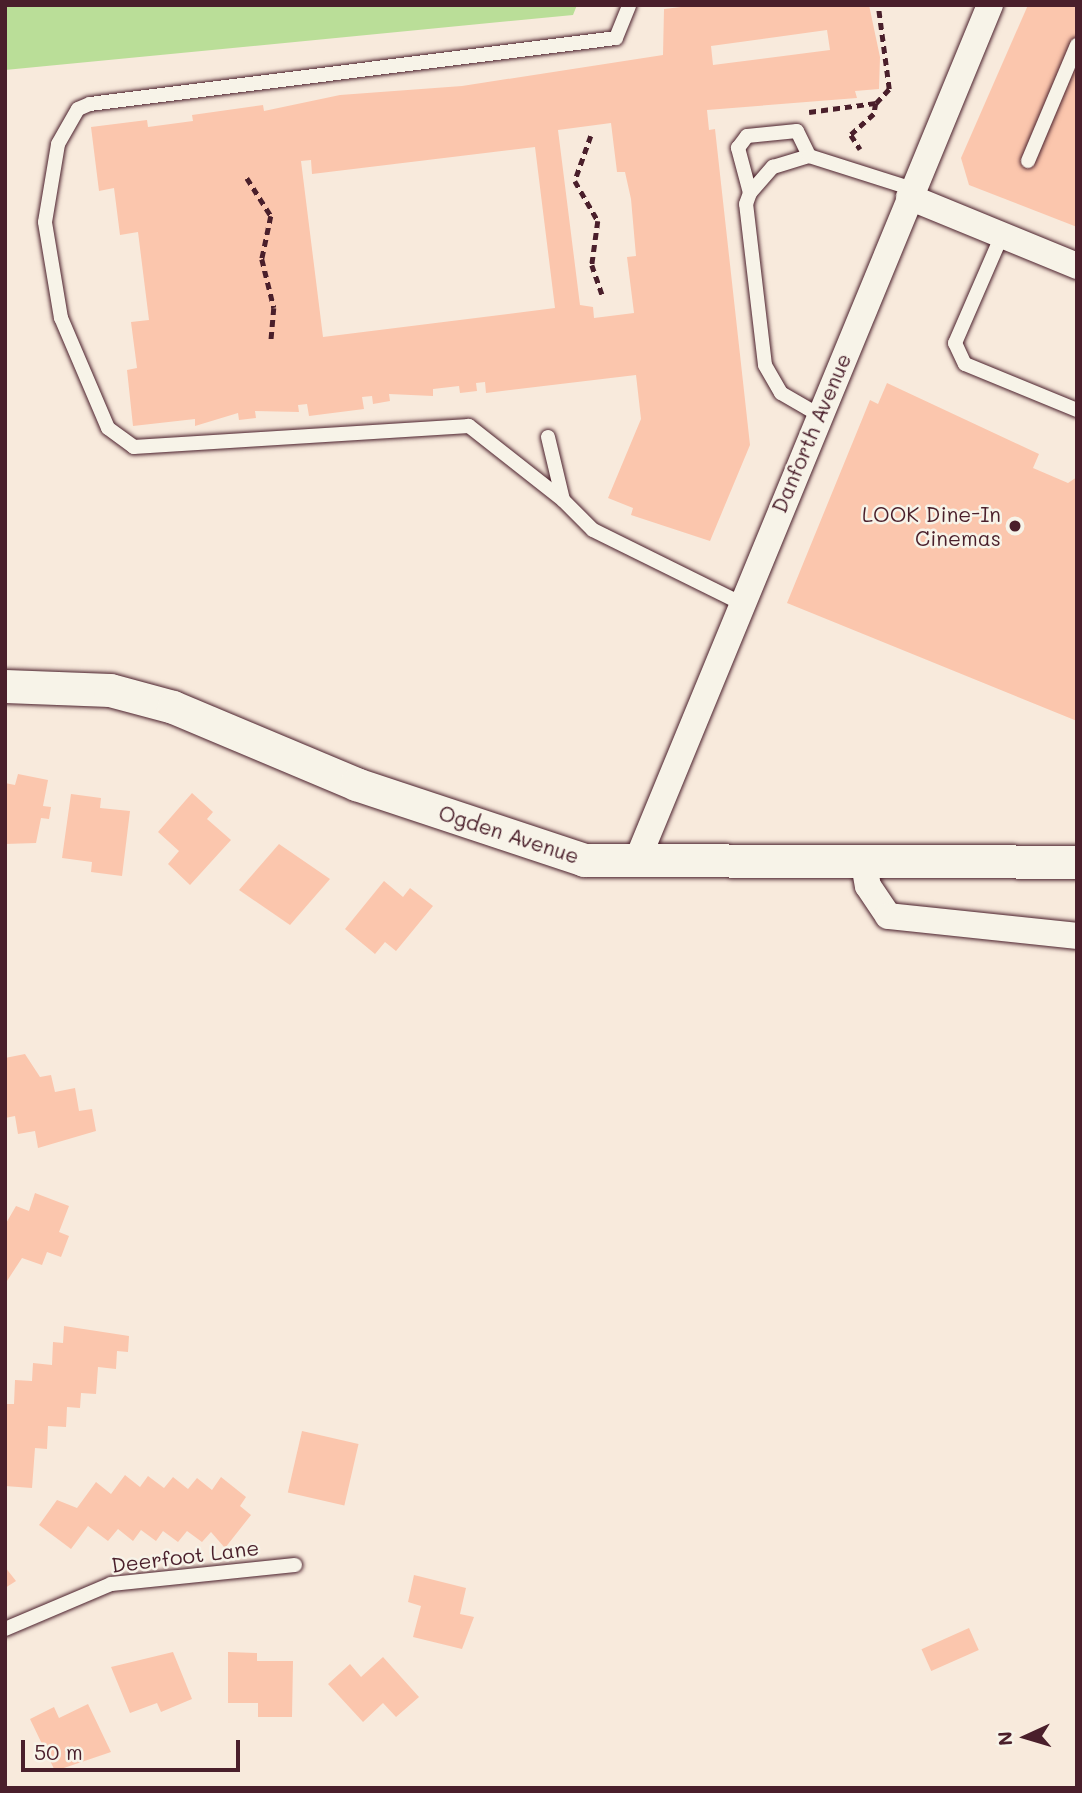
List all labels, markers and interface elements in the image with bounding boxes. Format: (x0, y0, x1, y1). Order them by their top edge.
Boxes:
street label: Danforth Avenue (766, 349, 856, 517)
place label: LOOK Dine-In Cinemas (862, 501, 1001, 551)
marker: LOOK Dine-In Cinemas (1007, 518, 1023, 534)
street label: Ogden Avenue (436, 799, 582, 869)
street label: Deerfoot Lane (110, 1534, 260, 1578)
north arrow (991, 1702, 1061, 1772)
scale bar (24, 1727, 243, 1771)
text: N (992, 1730, 1018, 1747)
text: 50 m (34, 1738, 83, 1765)

